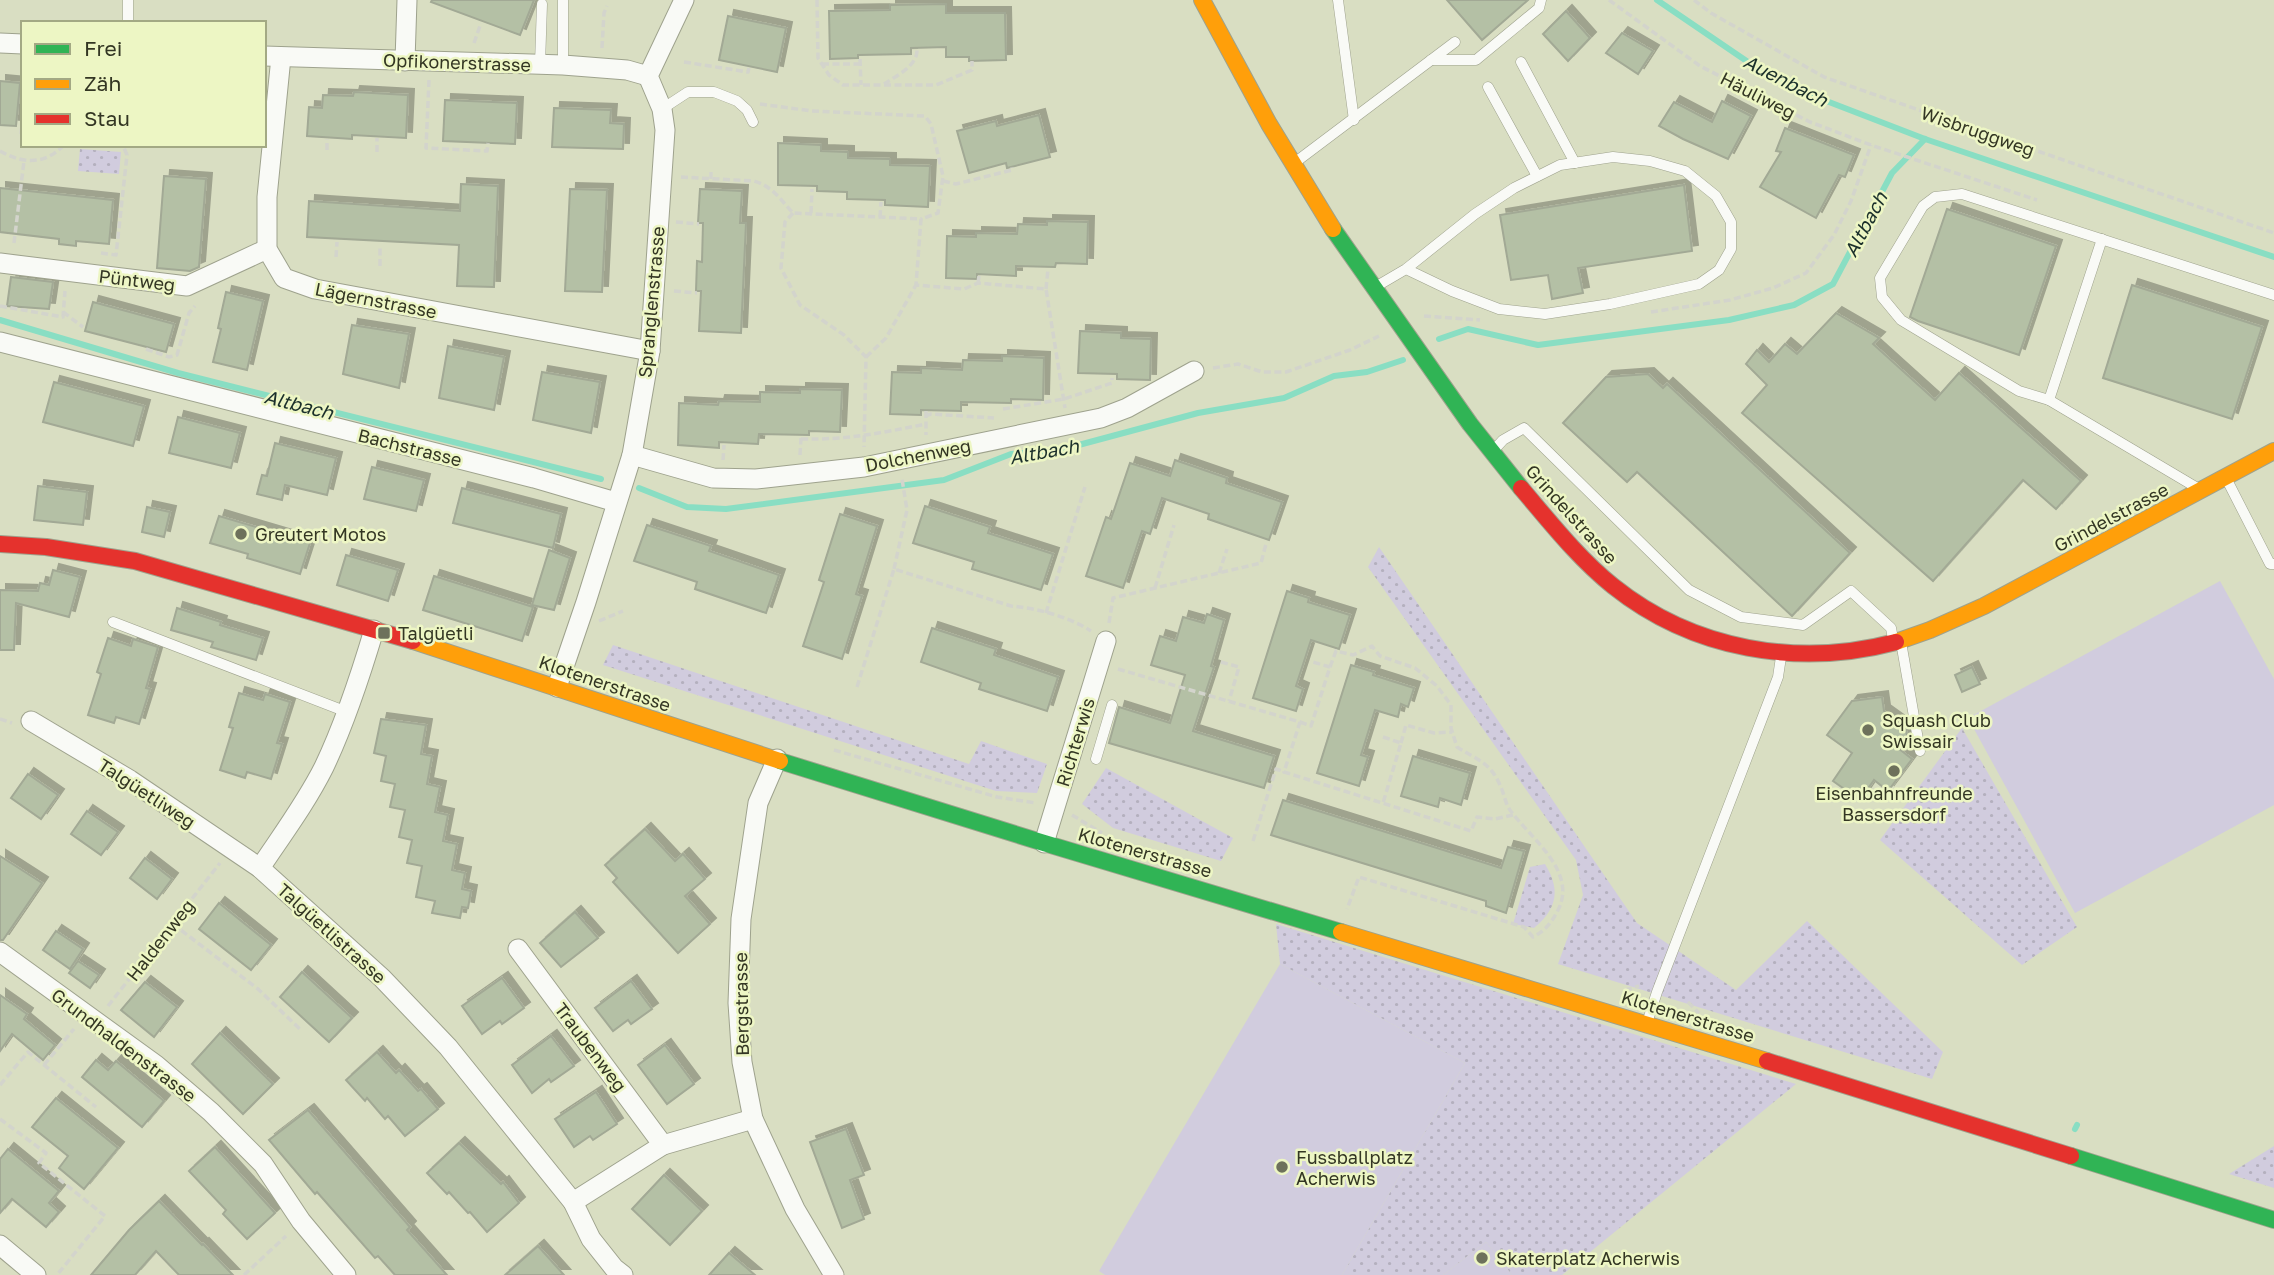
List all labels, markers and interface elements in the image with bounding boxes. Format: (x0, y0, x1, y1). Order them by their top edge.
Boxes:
legend (21, 21, 266, 147)
text: Frei (84, 35, 122, 61)
street label: Opfikonerstrasse (383, 48, 531, 76)
water label: Auenbach (1740, 49, 1833, 112)
street label: Häuliweg (1717, 67, 1799, 123)
text: Zäh (84, 70, 121, 96)
street label: Wisbruggweg (1918, 101, 2038, 161)
text: Stau (84, 105, 130, 131)
water label: Altbach (1838, 186, 1892, 260)
street label: Spranglenstrasse (633, 225, 669, 379)
street label: Püntweg (98, 264, 176, 296)
street label: Lägernstrasse (313, 277, 439, 323)
water label: Altbach (262, 384, 337, 424)
street label: Bachstrasse (356, 423, 464, 471)
water label: Altbach (1007, 433, 1082, 468)
street label: Dolchenweg (863, 434, 973, 476)
street label: Grindelstrasse (1522, 460, 1622, 568)
street label: Grindelstrasse (2050, 478, 2172, 556)
place label: Greutert Motos (255, 523, 386, 545)
marker: Greutert Motos (233, 526, 249, 542)
place label: Talgüetli (398, 622, 473, 644)
marker: Talgüetli (376, 625, 392, 641)
street label: Klotenerstrasse (536, 650, 674, 716)
street label: Richterwis (1051, 695, 1099, 789)
place label: Squash Club Swissair (1882, 709, 1991, 752)
marker: Squash Club Swissair (1860, 722, 1876, 738)
street label: Talgüetliweg (94, 753, 200, 833)
marker: Eisenbahnfreunde Bassersdorf (1886, 763, 1902, 779)
place label: Eisenbahnfreunde Bassersdorf (1815, 782, 1973, 825)
street label: Klotenerstrasse (1076, 822, 1214, 882)
street label: Talgüetlistrasse (273, 878, 391, 988)
street label: Haldenweg (121, 895, 199, 985)
street label: Bergstrasse (729, 952, 753, 1056)
street label: Grundhaldenstrasse (47, 983, 201, 1107)
street label: Klotenerstrasse (1619, 985, 1757, 1047)
street label: Traubenweg (550, 998, 632, 1096)
place label: Fussballplatz Acherwis (1296, 1146, 1413, 1189)
marker: Fussballplatz Acherwis (1274, 1159, 1290, 1175)
place label: Skaterplatz Acherwis (1496, 1247, 1680, 1269)
marker: Skaterplatz Acherwis (1474, 1250, 1490, 1266)

